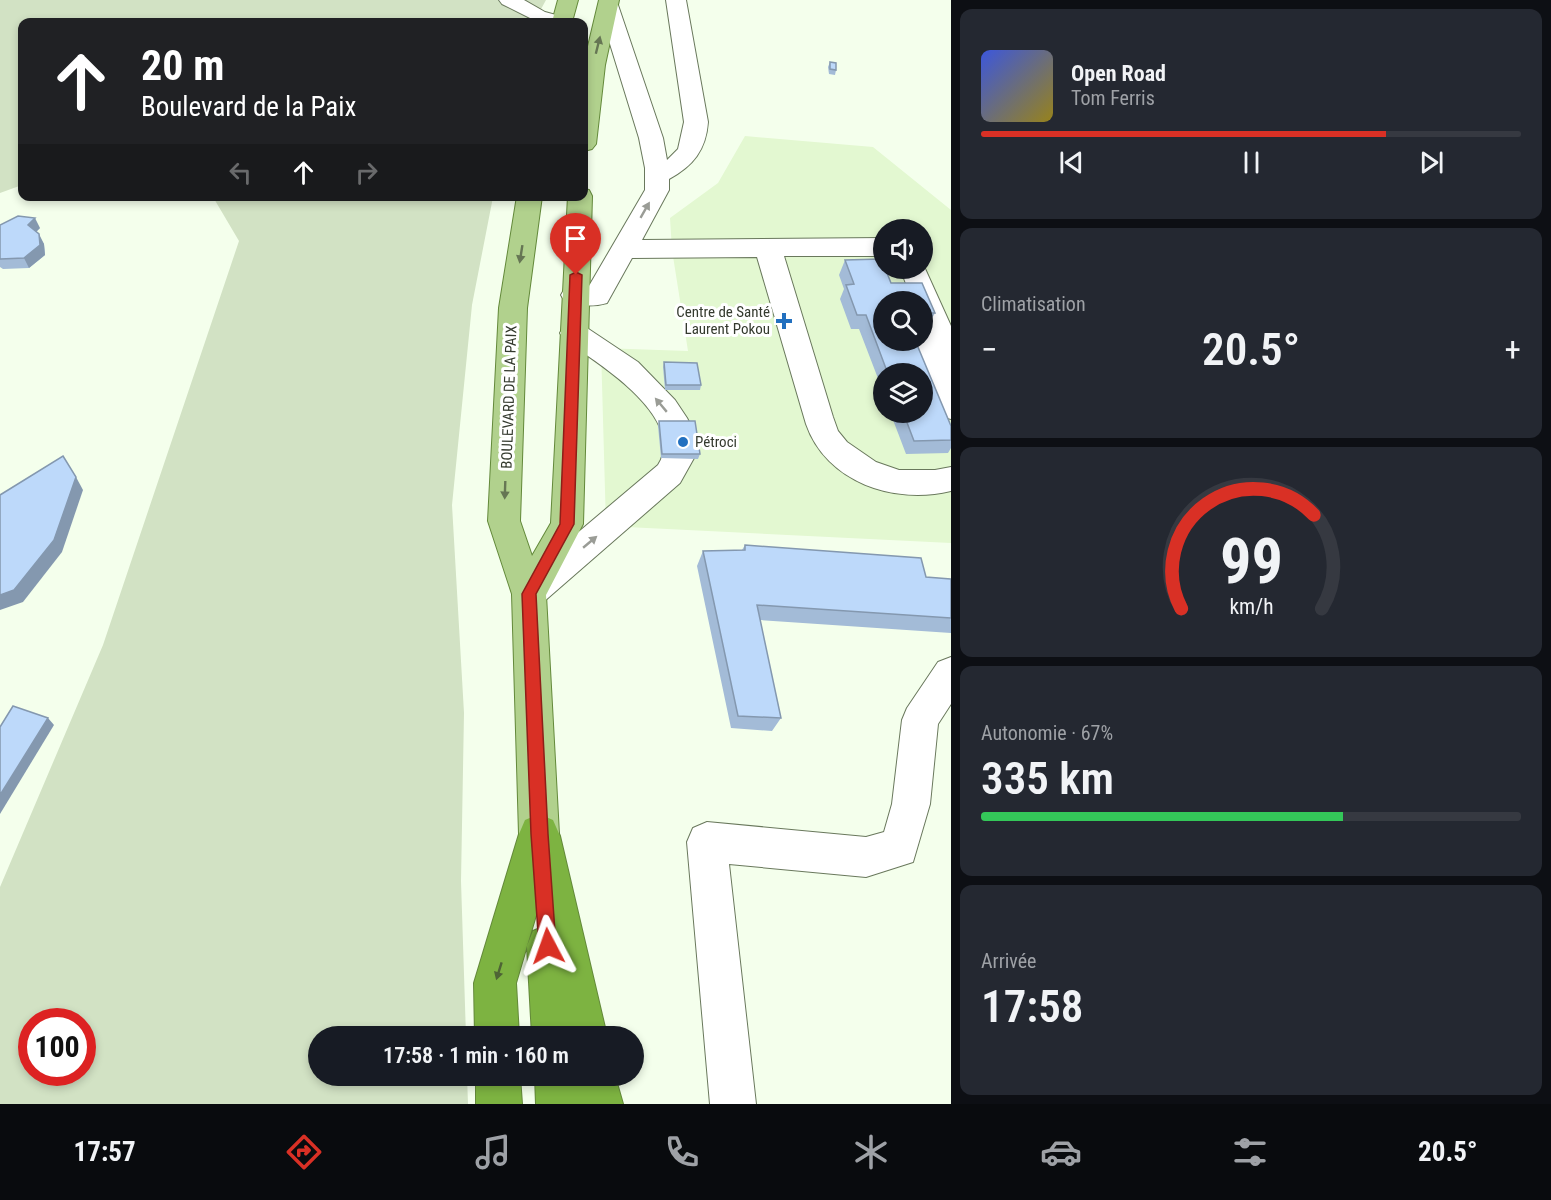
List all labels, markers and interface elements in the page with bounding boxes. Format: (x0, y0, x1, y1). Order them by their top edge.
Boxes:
one-way arrow (594, 36, 604, 54)
text: 20 m (141, 41, 224, 90)
icon: ahead (42, 42, 120, 120)
text: Open Road (1071, 61, 1166, 86)
text: Tom Ferris (1071, 86, 1155, 110)
text: Boulevard de la Paix (141, 91, 356, 123)
icon: previous (1055, 146, 1088, 179)
icon: pause (1235, 146, 1268, 179)
icon: next (1415, 146, 1448, 179)
icon: left (224, 156, 257, 189)
icon: ahead (287, 156, 320, 189)
icon: right (350, 156, 383, 189)
one-way arrow (640, 201, 650, 218)
pin (550, 213, 601, 275)
map controls (873, 219, 933, 423)
button: sound (873, 219, 933, 279)
icon: arrive (559, 222, 592, 255)
one-way arrow (517, 245, 526, 264)
button: search (873, 291, 933, 351)
text: Climatisation (981, 292, 1086, 316)
place label: Centre de Santé Laurent Pokou (676, 303, 770, 338)
marker: Centre de Santé Laurent Pokou (775, 312, 793, 330)
text: 20.5° (1202, 323, 1300, 376)
street label: BOULEVARD DE LA PAIX (497, 325, 521, 469)
text: − (981, 330, 998, 369)
text: + (1505, 330, 1521, 369)
button: layers (873, 363, 933, 423)
one-way arrow (654, 397, 667, 413)
place label: Pétroci (695, 433, 737, 451)
marker: Pétroci (676, 435, 690, 449)
one-way arrow (501, 481, 510, 500)
text: 99 (1219, 525, 1283, 598)
one-way arrow (582, 536, 597, 549)
text: km/h (1229, 594, 1273, 619)
text: Autonomie · 67% (981, 721, 1113, 745)
text: 335 km (981, 752, 1114, 805)
position arrow (516, 914, 580, 978)
text: Arrivée (981, 949, 1037, 973)
one-way arrow (494, 962, 503, 980)
text: 17:58 (981, 980, 1083, 1033)
speed limit sign: 100 (18, 1008, 96, 1086)
text: 17:58 · 1 min · 160 m (383, 1043, 569, 1068)
icon: directions (283, 1131, 325, 1173)
icon: music (472, 1131, 514, 1173)
icon: phone (661, 1131, 703, 1173)
icon: climate (850, 1131, 892, 1173)
icon: car (1040, 1131, 1082, 1173)
icon: filters (1229, 1131, 1271, 1173)
text: 17:57 (74, 1136, 136, 1168)
text: 20.5° (1418, 1136, 1477, 1168)

